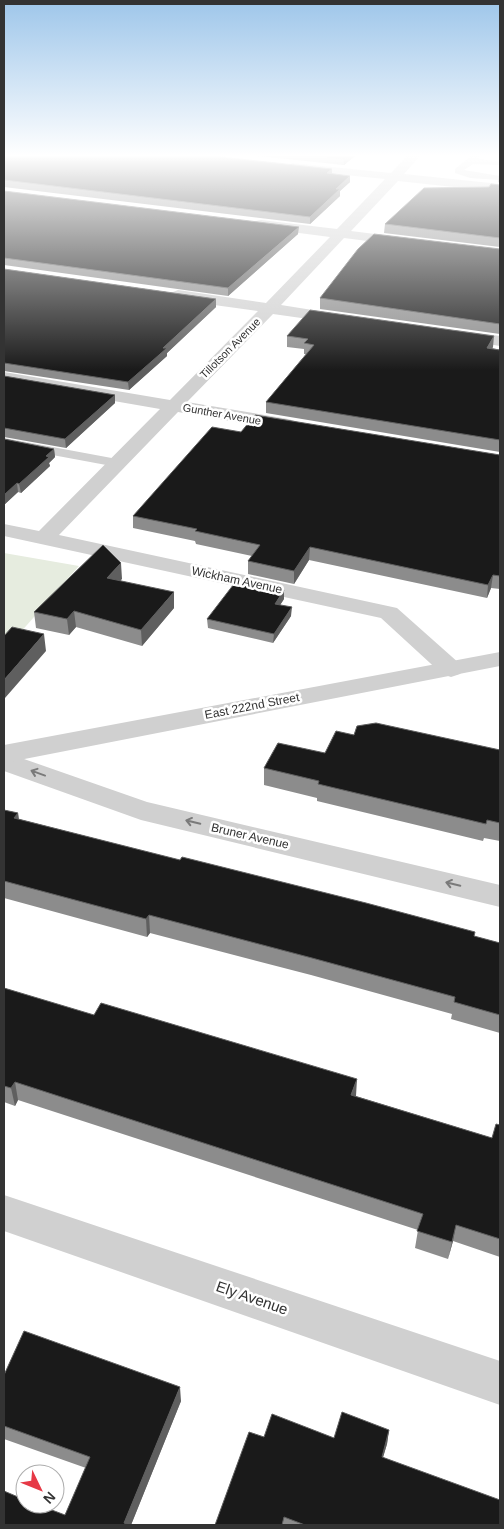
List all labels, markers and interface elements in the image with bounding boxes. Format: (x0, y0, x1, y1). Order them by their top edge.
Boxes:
street label: Tillotson Avenue (197, 315, 263, 381)
street label: Gunther Avenue (182, 401, 262, 427)
street label: Wickham Avenue (190, 564, 284, 597)
street label: East 222nd Street (204, 690, 301, 722)
one-way arrow (31, 768, 46, 777)
one-way arrow (185, 817, 201, 826)
street label: Bruner Avenue (210, 820, 290, 852)
one-way arrow (445, 879, 461, 888)
street label: Ely Avenue (214, 1277, 290, 1318)
north arrow (15, 1464, 65, 1514)
text: N (40, 1489, 59, 1507)

